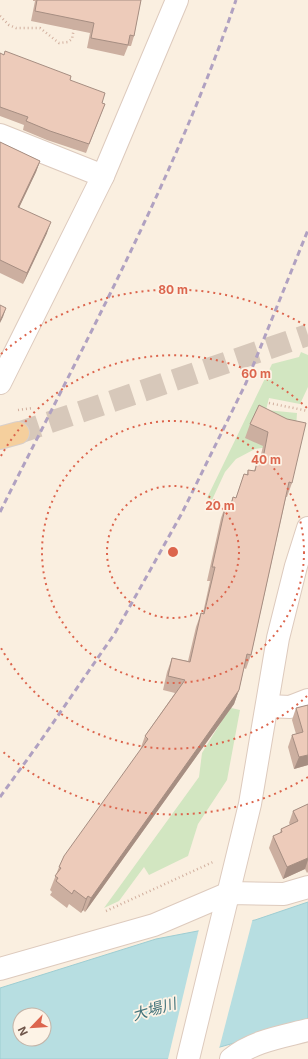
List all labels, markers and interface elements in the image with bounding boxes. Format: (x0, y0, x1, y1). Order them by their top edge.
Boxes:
text: 80 m (158, 282, 188, 297)
text: 60 m (241, 366, 271, 381)
text: 40 m (251, 452, 281, 467)
text: 20 m (205, 498, 235, 513)
centre of rings (166, 545, 180, 559)
water label: 大場川 (130, 993, 180, 1024)
north arrow (12, 1007, 52, 1047)
text: N (15, 1024, 31, 1038)

